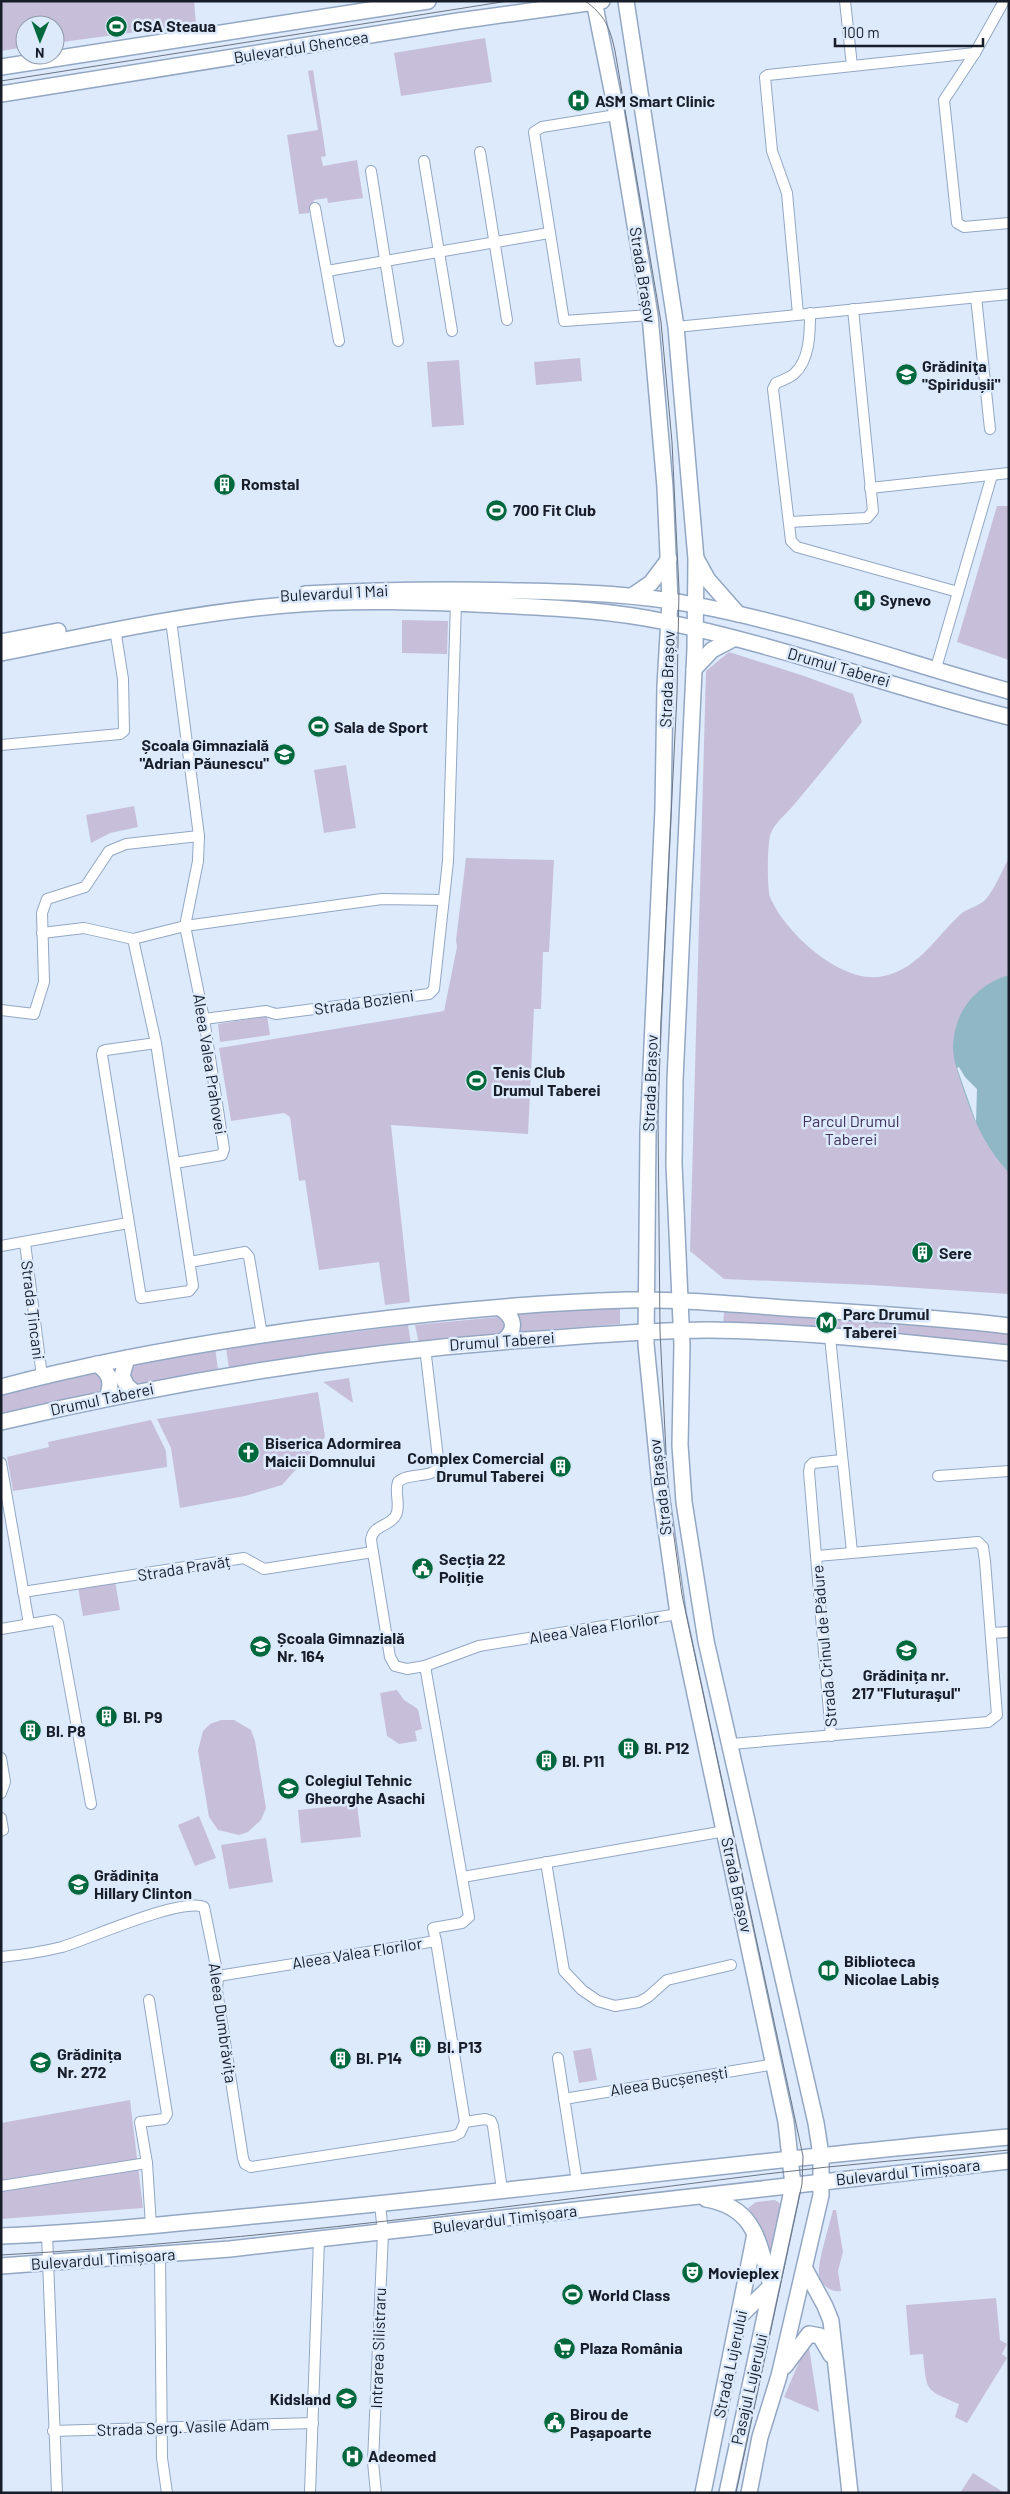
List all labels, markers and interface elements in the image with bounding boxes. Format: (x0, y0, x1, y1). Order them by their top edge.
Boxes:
sports icon: CSA Steaua (105, 14, 129, 38)
north arrow (15, 15, 65, 65)
scale bar (835, 15, 982, 47)
place label: CSA Steaua (133, 16, 216, 35)
text: 100 m (842, 23, 880, 41)
street label: Bulevardul Ghencea (232, 26, 370, 67)
text: N (35, 45, 45, 62)
hospital icon: ASM Smart Clinic (567, 89, 591, 113)
place label: ASM Smart Clinic (595, 91, 716, 110)
street label: Strada Brașov (627, 226, 661, 325)
place label: Grădiniţa "Spiridușii" (922, 356, 1001, 393)
school or university icon: Grădiniţa "Spiridușii" (894, 363, 918, 387)
building icon: Romstal (213, 472, 237, 496)
place label: Romstal (241, 474, 300, 493)
sports icon: 700 Fit Club (485, 498, 509, 522)
place label: 700 Fit Club (513, 500, 596, 519)
street label: Bulevardul 1 Mai (279, 580, 389, 605)
hospital icon: Synevo (852, 588, 876, 612)
place label: Synevo (880, 590, 931, 609)
street label: Strada Brașov (655, 630, 678, 728)
street label: Drumul Taberei (786, 643, 892, 690)
sports icon: Sala de Sport (306, 715, 330, 739)
place label: Sala de Sport (334, 717, 428, 736)
place label: Școala Gimnazială "Adrian Păunescu" (140, 735, 269, 772)
school or university icon: Școala Gimnazială "Adrian Păunescu" (273, 742, 297, 766)
street label: Strada Bozieni (313, 985, 415, 1018)
street label: Aleea Valea Prahovei (190, 992, 231, 1136)
street label: Strada Brașov (638, 1034, 661, 1132)
place label: Tenis Club Drumul Taberei (493, 1062, 601, 1099)
sports icon: Tenis Club Drumul Taberei (465, 1069, 489, 1093)
park label: Parcul Drumul Taberei (803, 1111, 899, 1148)
building icon: Sere (911, 1241, 935, 1265)
place label: Sere (939, 1243, 972, 1262)
street label: Strada Țincani (18, 1259, 49, 1361)
place label: Parc Drumul Taberei (843, 1304, 929, 1341)
metro station icon: Parc Drumul Taberei (815, 1311, 839, 1335)
street label: Drumul Taberei (449, 1327, 555, 1354)
street label: Drumul Taberei (48, 1378, 155, 1419)
place label: Biserica Adormirea Maicii Domnului (265, 1433, 401, 1470)
street label: Strada Brașov (644, 1437, 675, 1536)
church icon: Biserica Adormirea Maicii Domnului (237, 1440, 261, 1464)
place label: Complex Comercial Drumul Taberei (407, 1448, 544, 1485)
building icon: Complex Comercial Drumul Taberei (548, 1455, 572, 1479)
place label: Secția 22 Poliție (439, 1549, 506, 1586)
street label: Strada Pravăț (136, 1551, 232, 1584)
public building icon: Secția 22 Poliție (411, 1556, 435, 1580)
street label: Strada Crinul de Pădure (807, 1564, 840, 1728)
street label: Aleea Valea Florilor (527, 1608, 661, 1647)
place label: Școala Gimnazială Nr. 164 (277, 1628, 405, 1665)
school or university icon: Școala Gimnazială Nr. 164 (249, 1635, 273, 1659)
school or university icon: Grădinița nr. 217 "Fluturaşul" (894, 1639, 918, 1663)
place label: Grădinița nr. 217 "Fluturaşul" (852, 1665, 961, 1702)
building icon: Bl. P9 (95, 1705, 119, 1729)
place label: Bl. P9 (123, 1707, 162, 1726)
building icon: Bl. P8 (18, 1719, 42, 1743)
place label: Bl. P8 (46, 1721, 86, 1740)
building icon: Bl. P12 (616, 1736, 640, 1760)
place label: Bl. P12 (644, 1738, 690, 1757)
building icon: Bl. P11 (534, 1749, 558, 1773)
place label: Bl. P11 (562, 1751, 604, 1770)
place label: Colegiul Tehnic Gheorghe Asachi (305, 1770, 425, 1807)
school or university icon: Colegiul Tehnic Gheorghe Asachi (277, 1777, 301, 1801)
street label: Strada Brașov (718, 1835, 757, 1935)
place label: Grădinița Hillary Clinton (94, 1865, 192, 1902)
school or university icon: Grădinița Hillary Clinton (66, 1872, 90, 1896)
street label: Aleea Valea Florilor (290, 1933, 424, 1972)
place label: Biblioteca Nicolae Labiș (844, 1951, 939, 1988)
library icon: Biblioteca Nicolae Labiș (816, 1958, 840, 1982)
street label: Aleea Dumbrăvița (206, 1961, 241, 2084)
building icon: Bl. P13 (409, 2035, 433, 2059)
place label: Bl. P13 (437, 2037, 482, 2056)
place label: Grădinița Nr. 272 (57, 2044, 122, 2081)
building icon: Bl. P14 (328, 2046, 352, 2070)
place label: Bl. P14 (356, 2048, 402, 2067)
school or university icon: Grădinița Nr. 272 (29, 2051, 53, 2075)
street label: Aleea Bucșenești (609, 2062, 729, 2099)
street label: Bulevardul Timișoara (835, 2154, 981, 2189)
street label: Bulevardul Timișoara (432, 2200, 578, 2237)
street label: Bulevardul Timișoara (30, 2244, 176, 2273)
theatre icon: Movieplex (680, 2261, 704, 2285)
place label: Movieplex (708, 2263, 779, 2282)
sports icon: World Class (560, 2283, 584, 2307)
place label: World Class (588, 2285, 670, 2304)
street label: Intrarea Silistraru (366, 2287, 389, 2409)
street label: Strada Lujerului (709, 2308, 750, 2420)
street label: Pasajul Lujerului (726, 2331, 771, 2446)
supermarket icon: Plaza România (552, 2336, 576, 2360)
place label: Plaza România (580, 2338, 683, 2357)
school or university icon: Kidsland (335, 2387, 359, 2411)
place label: Kidsland (270, 2389, 331, 2408)
place label: Birou de Pașapoarte (570, 2404, 652, 2441)
public building icon: Birou de Pașapoarte (542, 2411, 566, 2435)
street label: Strada Serg. Vasile Adam (96, 2414, 270, 2439)
hospital icon: Adeomed (340, 2444, 364, 2468)
place label: Adeomed (368, 2446, 436, 2465)

